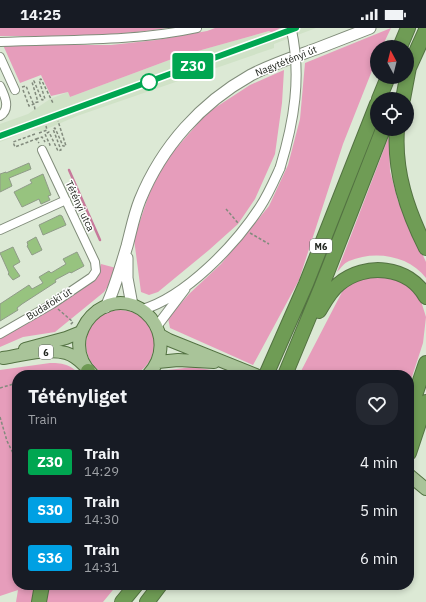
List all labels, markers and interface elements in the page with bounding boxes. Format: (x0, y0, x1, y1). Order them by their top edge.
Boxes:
text: 14:25 (20, 5, 61, 24)
north arrow (370, 40, 414, 84)
map controls (370, 40, 414, 136)
street label: Nagytétényi út (253, 43, 319, 79)
line badge: Z30 (170, 53, 216, 79)
text: Z30 (180, 57, 206, 75)
unlabelled marker (140, 73, 158, 91)
button: locate (370, 92, 414, 136)
street label: Tétényi utca (63, 179, 98, 234)
road number: M6 (310, 239, 332, 253)
street label: Budafoki út (24, 285, 75, 323)
road number: 6 (39, 345, 53, 359)
button: heart (356, 383, 398, 425)
text: Tétényliget (28, 384, 127, 408)
text: Train (28, 411, 57, 428)
text: Train (84, 444, 120, 463)
text: Z30 (37, 453, 63, 471)
text: 4 min (360, 453, 398, 472)
text: 14:29 (84, 463, 119, 480)
text: Train (84, 492, 120, 511)
text: S30 (37, 501, 63, 519)
text: 5 min (360, 501, 398, 520)
text: 14:30 (84, 511, 119, 528)
text: Train (84, 540, 120, 559)
text: S36 (37, 549, 63, 567)
text: 6 min (360, 549, 398, 568)
text: 14:31 (84, 559, 119, 576)

